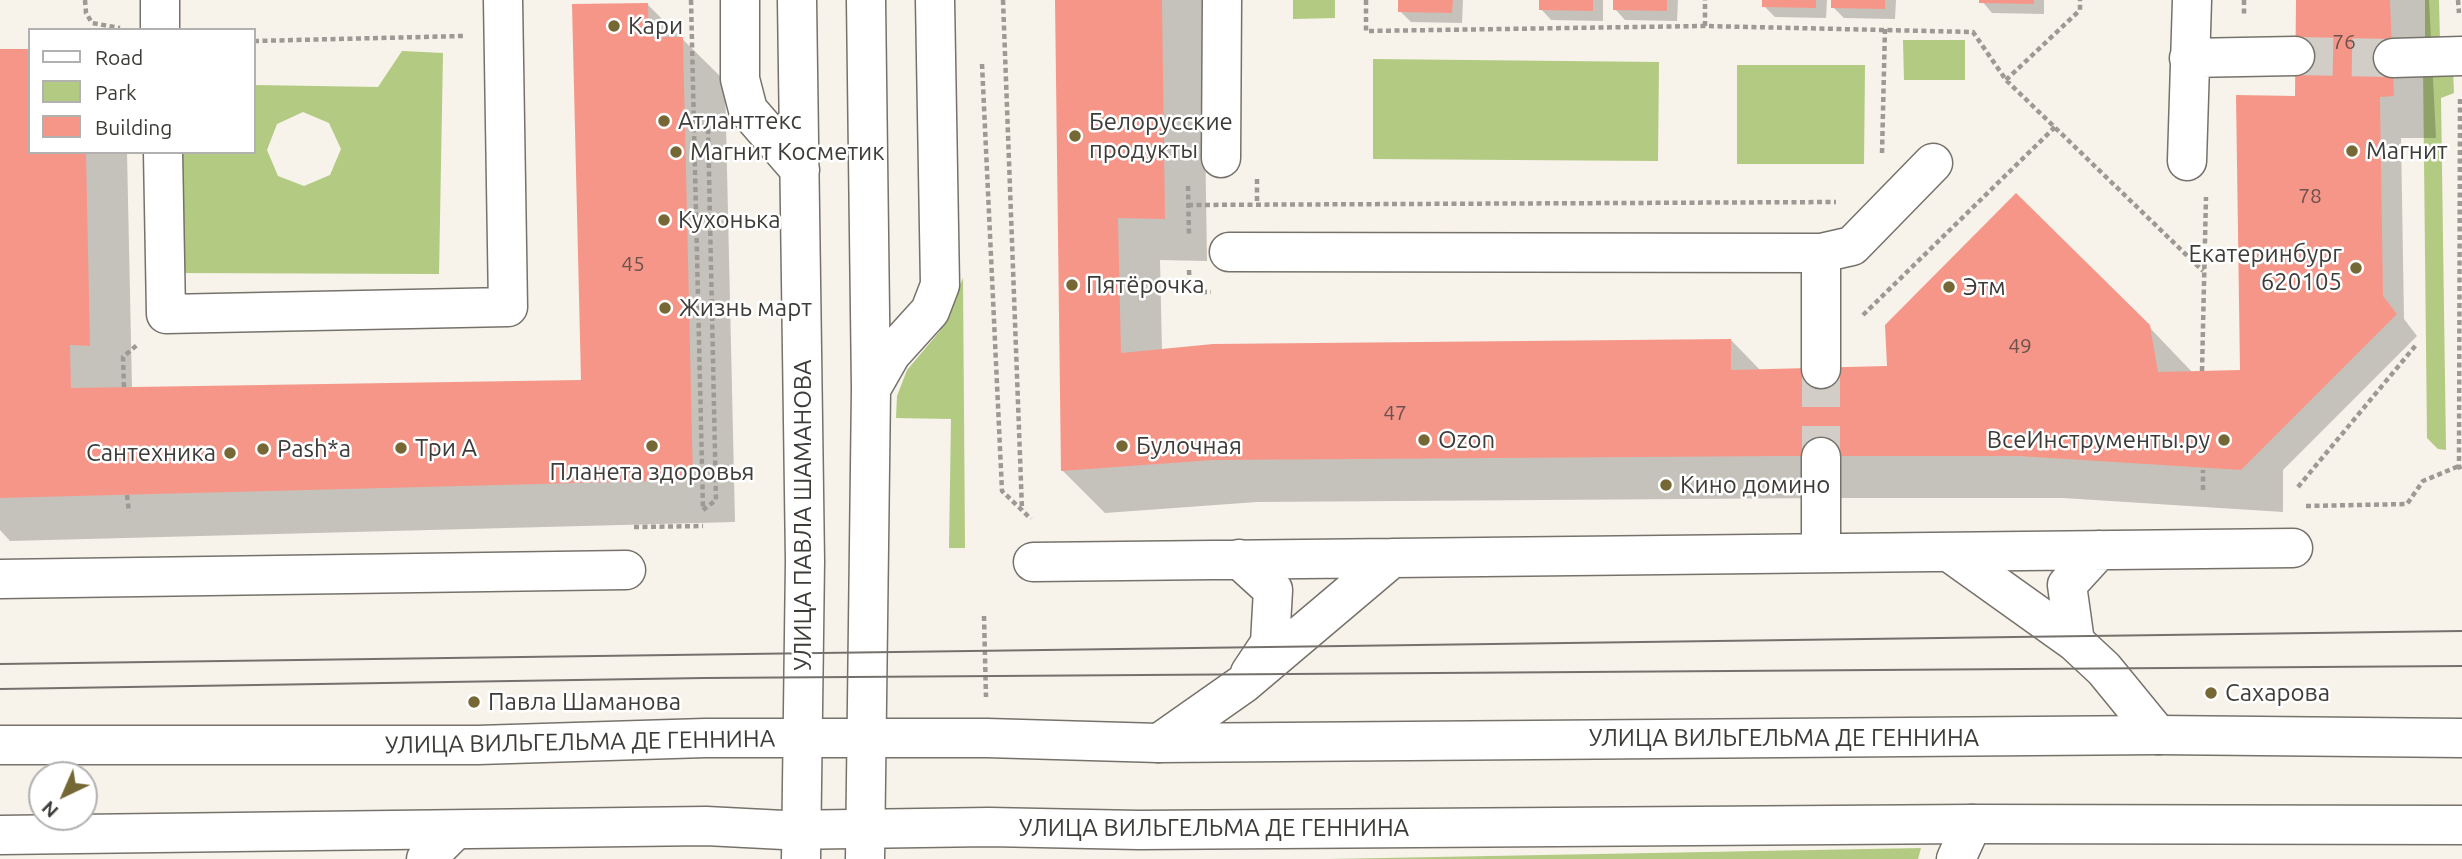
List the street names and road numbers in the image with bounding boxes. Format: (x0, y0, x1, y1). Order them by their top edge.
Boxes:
street label: УЛИЦА ПАВЛА ШАМАНОВА (789, 359, 817, 671)
street label: УЛИЦА ВИЛЬГЕЛЬМА ДЕ ГЕННИНА (385, 724, 775, 760)
street label: УЛИЦА ВИЛЬГЕЛЬМА ДЕ ГЕННИНА (1589, 724, 1979, 752)
street label: УЛИЦА ВИЛЬГЕЛЬМА ДЕ ГЕННИНА (1019, 814, 1409, 842)

